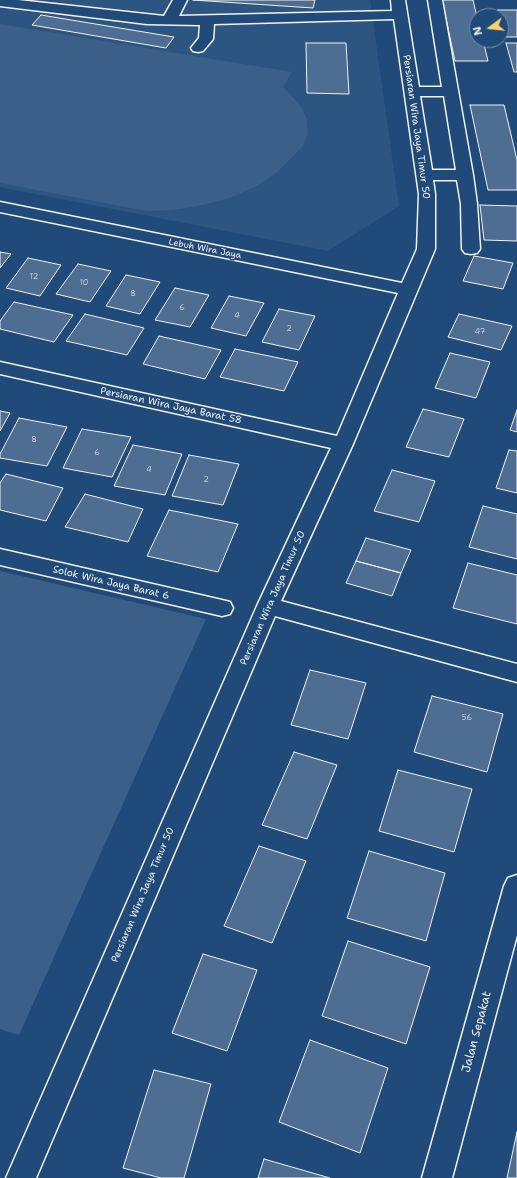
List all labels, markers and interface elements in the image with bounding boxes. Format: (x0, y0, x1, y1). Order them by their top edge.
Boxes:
north arrow (469, 8, 509, 48)
text: N (470, 25, 486, 37)
street label: Persiaran Wira Jaya Timur 50 (400, 54, 432, 200)
street label: Lebuh Wira Jaya (168, 237, 242, 261)
house number: 12 (30, 272, 38, 282)
house number: 10 (80, 278, 88, 288)
house number: 8 (130, 289, 136, 299)
house number: 6 (179, 303, 185, 313)
house number: 4 (234, 311, 240, 321)
house number: 2 (286, 324, 292, 334)
house number: 47 (475, 327, 485, 337)
street label: Persiaran Wira Jaya Barat 58 (99, 385, 243, 427)
house number: 8 (31, 435, 37, 445)
house number: 6 (94, 448, 100, 458)
house number: 4 (146, 465, 152, 475)
house number: 2 (203, 475, 209, 485)
street label: Persiaran Wira Jaya Timur 50 (238, 529, 308, 667)
street label: Solok Wira Jaya Barat 6 (51, 564, 171, 602)
house number: 56 (462, 713, 472, 723)
street label: Persiaran Wira Jaya Timur 50 (109, 826, 177, 964)
street label: Jalan Sepakat (459, 990, 495, 1074)

